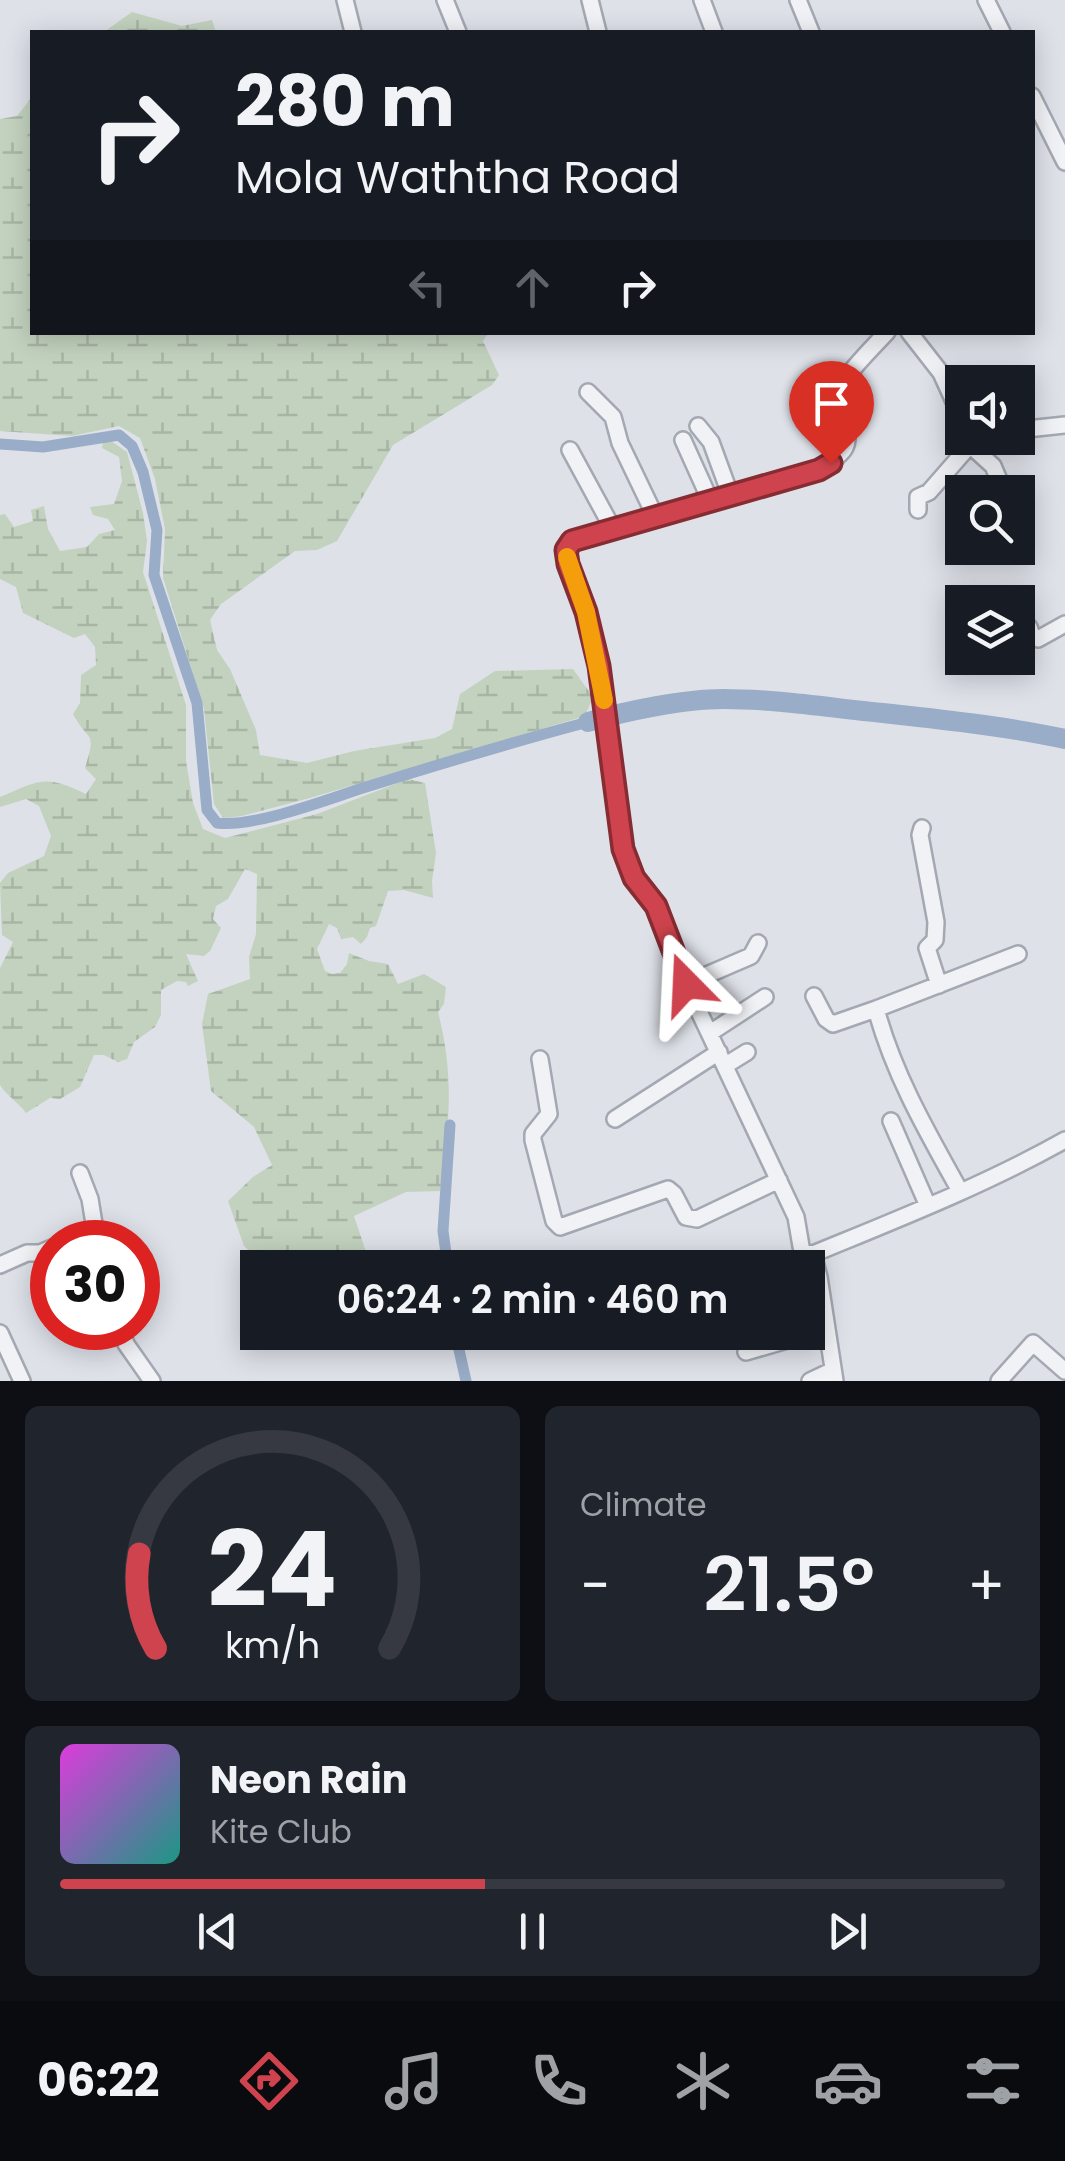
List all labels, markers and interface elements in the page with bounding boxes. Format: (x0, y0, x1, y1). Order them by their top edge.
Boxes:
text: 280 m (235, 52, 455, 151)
icon: right (70, 70, 200, 200)
text: Mola Waththa Road (235, 146, 680, 209)
icon: left (400, 260, 455, 315)
icon: ahead (505, 260, 560, 315)
icon: right (610, 260, 665, 315)
pin (789, 361, 874, 464)
map controls (945, 365, 1035, 675)
button: sound (945, 365, 1035, 455)
icon: arrive (804, 376, 859, 431)
button: search (945, 475, 1035, 565)
button: layers (945, 585, 1035, 675)
position arrow (634, 932, 738, 1036)
speed limit sign: 30 (30, 1220, 160, 1350)
text: 06:24 · 2 min · 460 m (337, 1273, 728, 1326)
text: Climate (580, 1482, 707, 1527)
text: 24 (208, 1497, 337, 1642)
text: 21.5° (703, 1532, 875, 1637)
text: − (580, 1547, 610, 1624)
text: + (967, 1547, 1005, 1624)
text: km/h (225, 1620, 320, 1671)
text: Neon Rain (210, 1753, 407, 1806)
text: Kite Club (210, 1809, 352, 1854)
icon: previous (190, 1904, 245, 1959)
icon: pause (505, 1904, 560, 1959)
icon: next (820, 1904, 875, 1959)
icon: directions (234, 2046, 304, 2116)
icon: music (379, 2046, 449, 2116)
icon: phone (524, 2046, 594, 2116)
icon: climate (668, 2046, 738, 2116)
icon: car (813, 2046, 883, 2116)
icon: filters (958, 2046, 1028, 2116)
text: 06:22 (37, 2049, 160, 2112)

